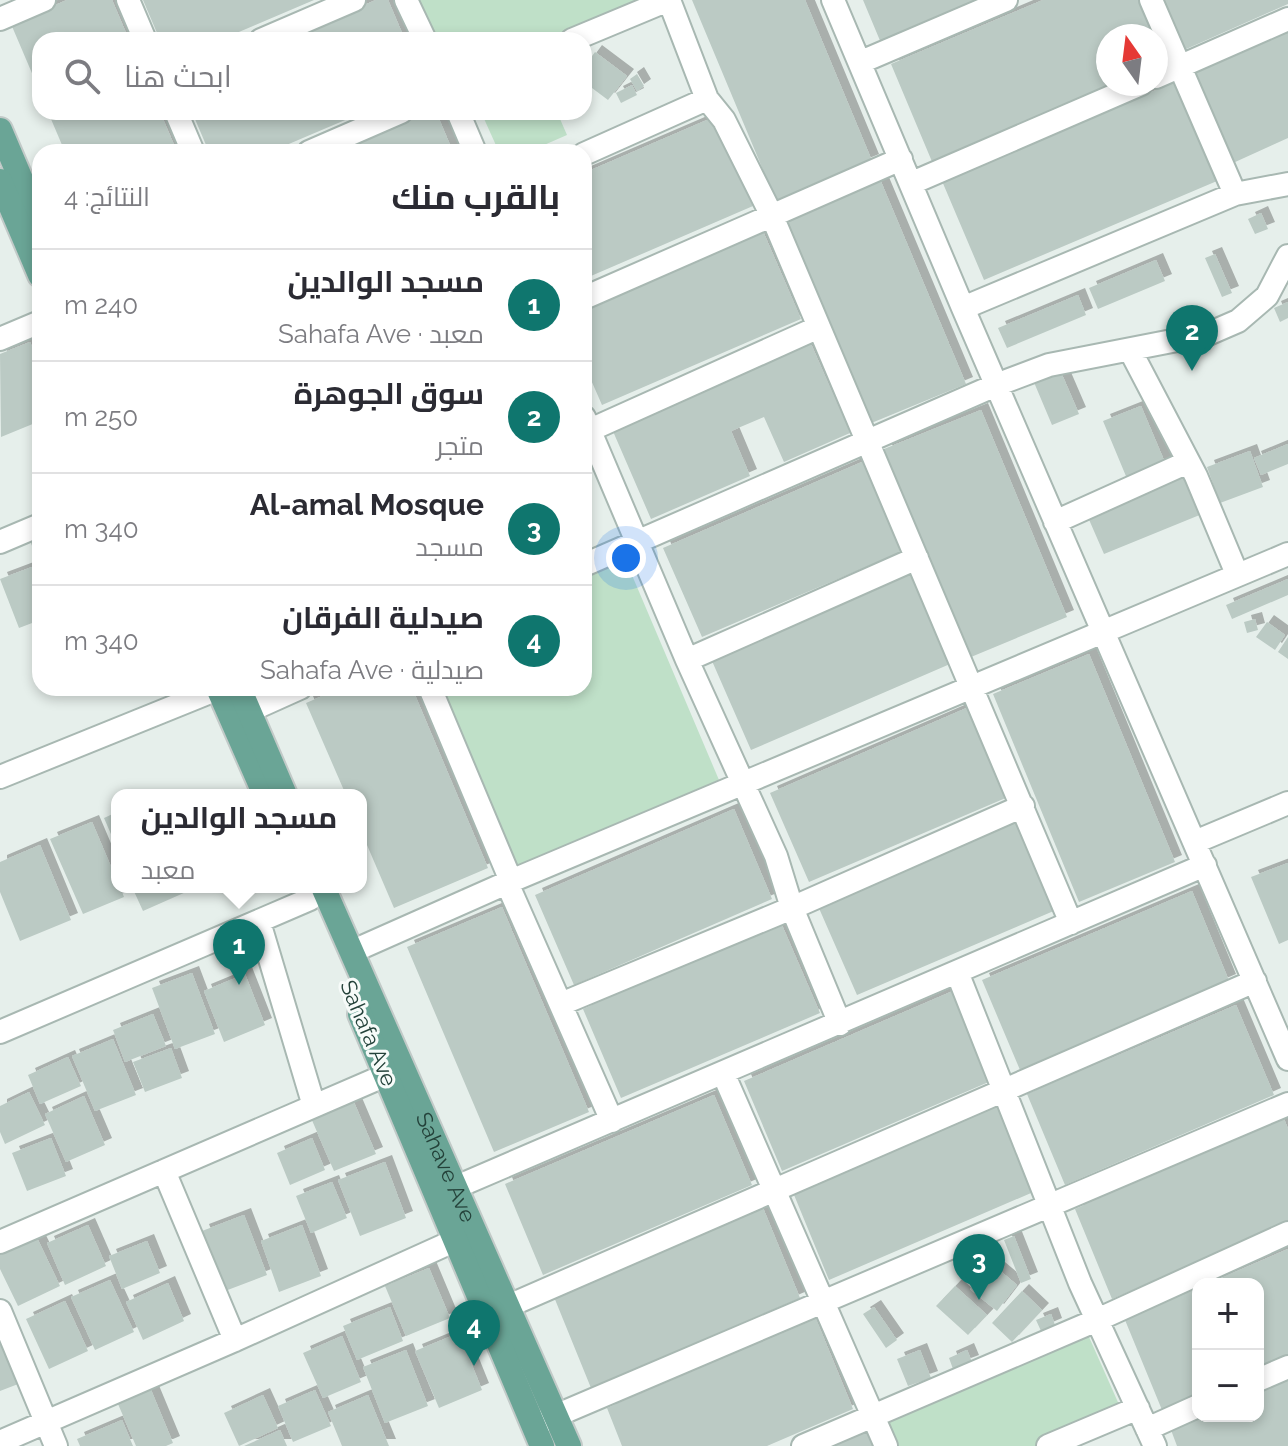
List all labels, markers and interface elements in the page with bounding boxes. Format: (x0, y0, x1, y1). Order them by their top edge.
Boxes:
north arrow (1096, 24, 1168, 96)
search box (32, 32, 592, 120)
icon: search (60, 54, 104, 98)
text: ابحث هنا (124, 59, 232, 94)
text: بالقرب منك (391, 177, 560, 217)
text: النتائج: 4 (64, 182, 150, 212)
text: مسجد الوالدين (287, 264, 484, 299)
text: 240 m (64, 290, 138, 320)
text: 1 (528, 290, 540, 320)
pin: 2 (1166, 305, 1218, 371)
text: معبد · Sahafa Ave (278, 319, 484, 349)
text: سوق الجوهرة (294, 376, 484, 411)
text: 250 m (64, 402, 138, 432)
text: 2 (527, 402, 541, 432)
text: متجر (436, 431, 484, 461)
text: Al-amal Mosque (250, 487, 484, 522)
text: 340 m (64, 514, 139, 544)
text: 3 (527, 514, 541, 544)
text: مسجد (415, 532, 484, 562)
your location (606, 538, 646, 578)
text: صيدلية الفرقان (282, 600, 484, 635)
text: 340 m (64, 626, 139, 656)
text: 4 (527, 626, 541, 656)
text: صيدلية · Sahafa Ave (260, 655, 484, 685)
popup (111, 789, 367, 893)
text: مسجد الوالدين (141, 800, 337, 835)
text: معبد (141, 855, 196, 885)
pin: 1 (213, 919, 265, 985)
street label: Sahafa Ave (335, 976, 403, 1090)
street label: Sahave Ave (411, 1108, 482, 1226)
pin: 3 (953, 1234, 1005, 1300)
map controls (1192, 1278, 1264, 1422)
button: + (1192, 1278, 1264, 1350)
pin: 4 (448, 1300, 500, 1366)
button: − (1192, 1350, 1264, 1422)

